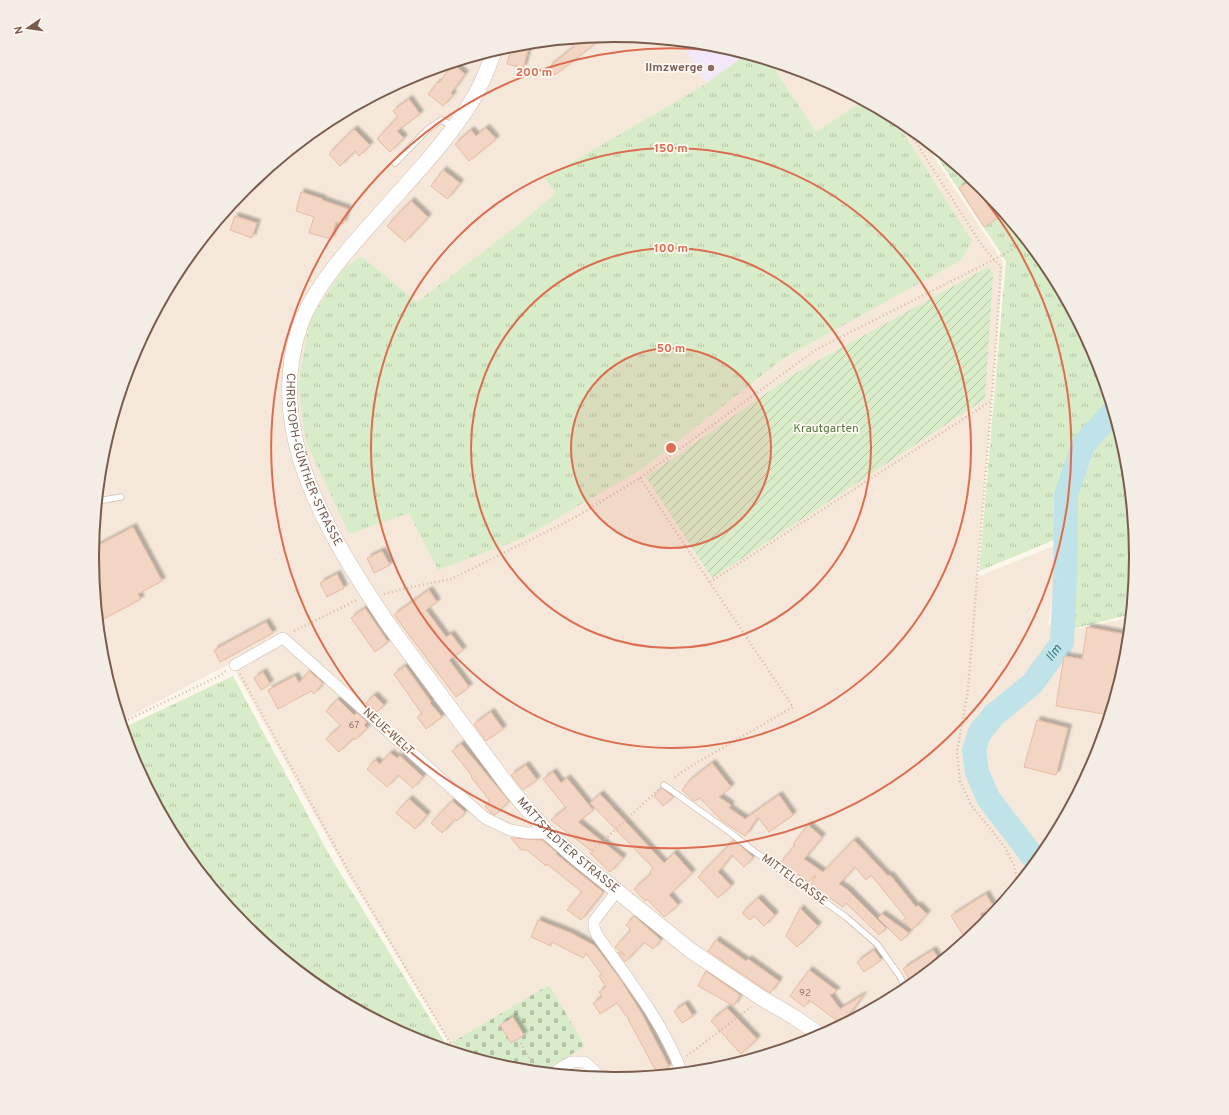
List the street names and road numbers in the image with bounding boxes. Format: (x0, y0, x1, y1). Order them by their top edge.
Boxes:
street label: CHRISTOPH-GÜNTHER-STRASSE (281, 372, 346, 549)
street label: NEUE WELT (359, 705, 417, 759)
street label: MATTSTEDTER STRASSE (513, 794, 622, 897)
street label: MITTELGASSE (758, 851, 830, 909)

